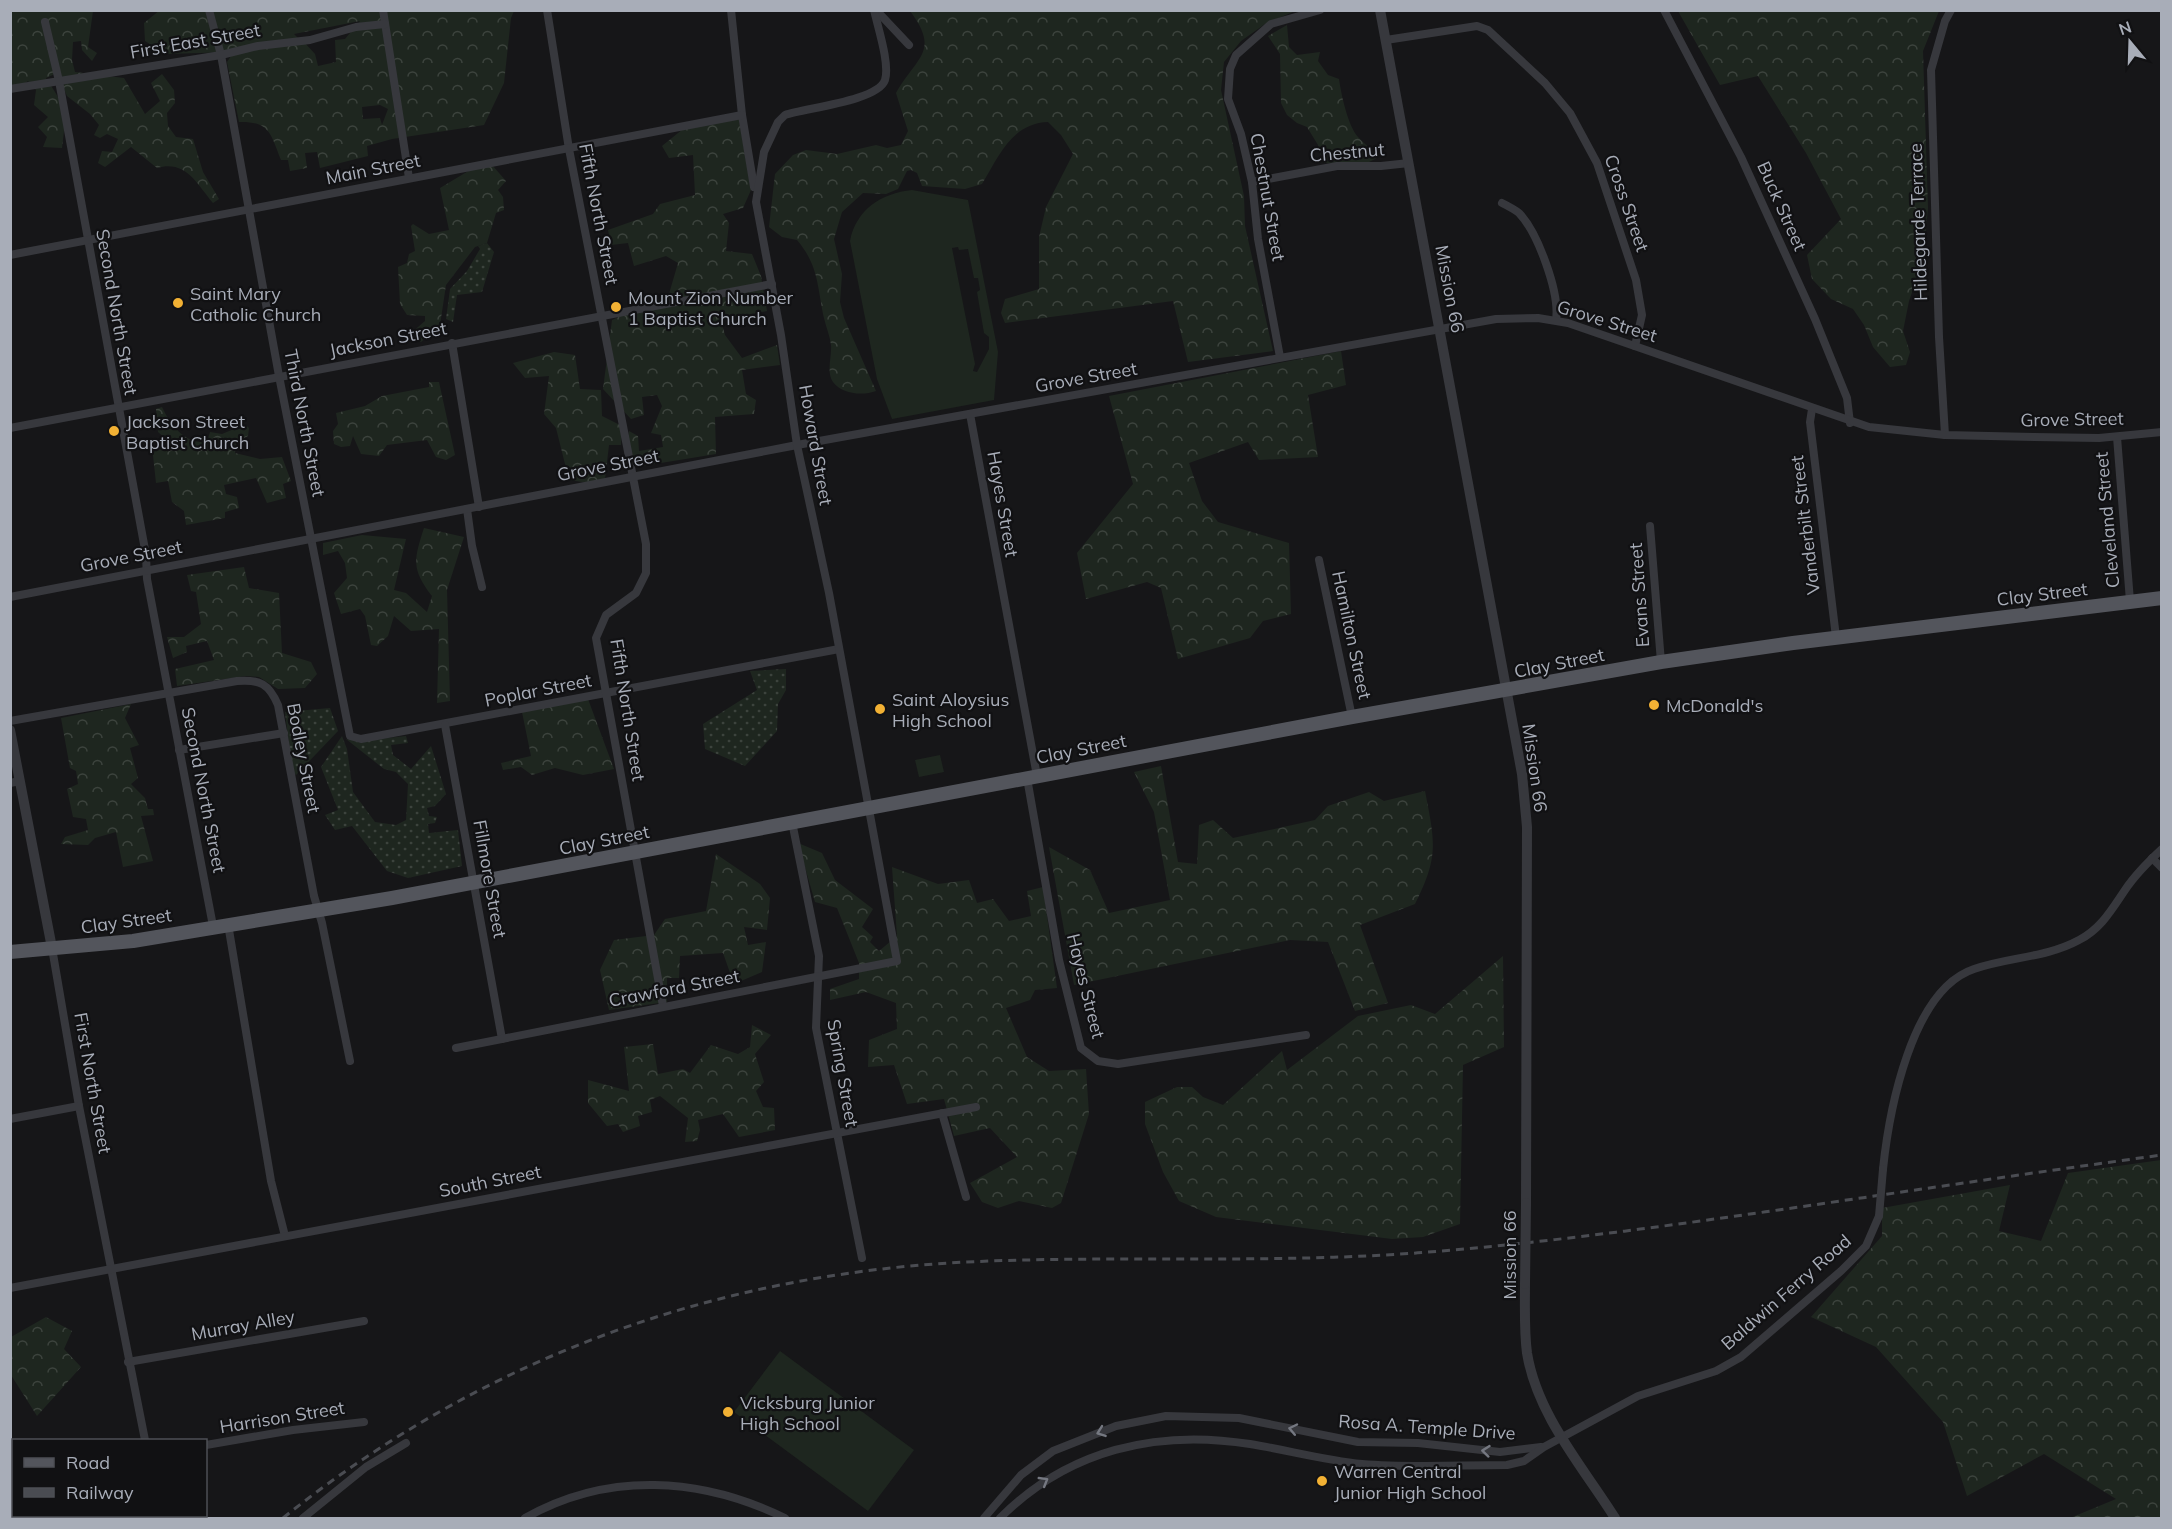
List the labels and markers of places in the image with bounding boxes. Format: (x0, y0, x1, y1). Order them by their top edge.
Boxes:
place label: Saint Mary Catholic Church (190, 282, 321, 326)
place label: Mount Zion Number 1 Baptist Church (628, 286, 793, 330)
marker: Saint Mary Catholic Church (171, 296, 185, 310)
marker: Mount Zion Number 1 Baptist Church (609, 300, 623, 314)
place label: Jackson Street Baptist Church (126, 410, 249, 454)
marker: Jackson Street Baptist Church (107, 424, 121, 438)
place label: Saint Aloysius High School (892, 688, 1009, 732)
place label: McDonald's (1666, 694, 1763, 717)
marker: McDonald's (1647, 698, 1661, 712)
marker: Saint Aloysius High School (873, 702, 887, 716)
place label: Vicksburg Junior High School (740, 1391, 875, 1435)
marker: Vicksburg Junior High School (721, 1405, 735, 1419)
place label: Warren Central Junior High School (1334, 1460, 1486, 1504)
marker: Warren Central Junior High School (1315, 1474, 1329, 1488)

